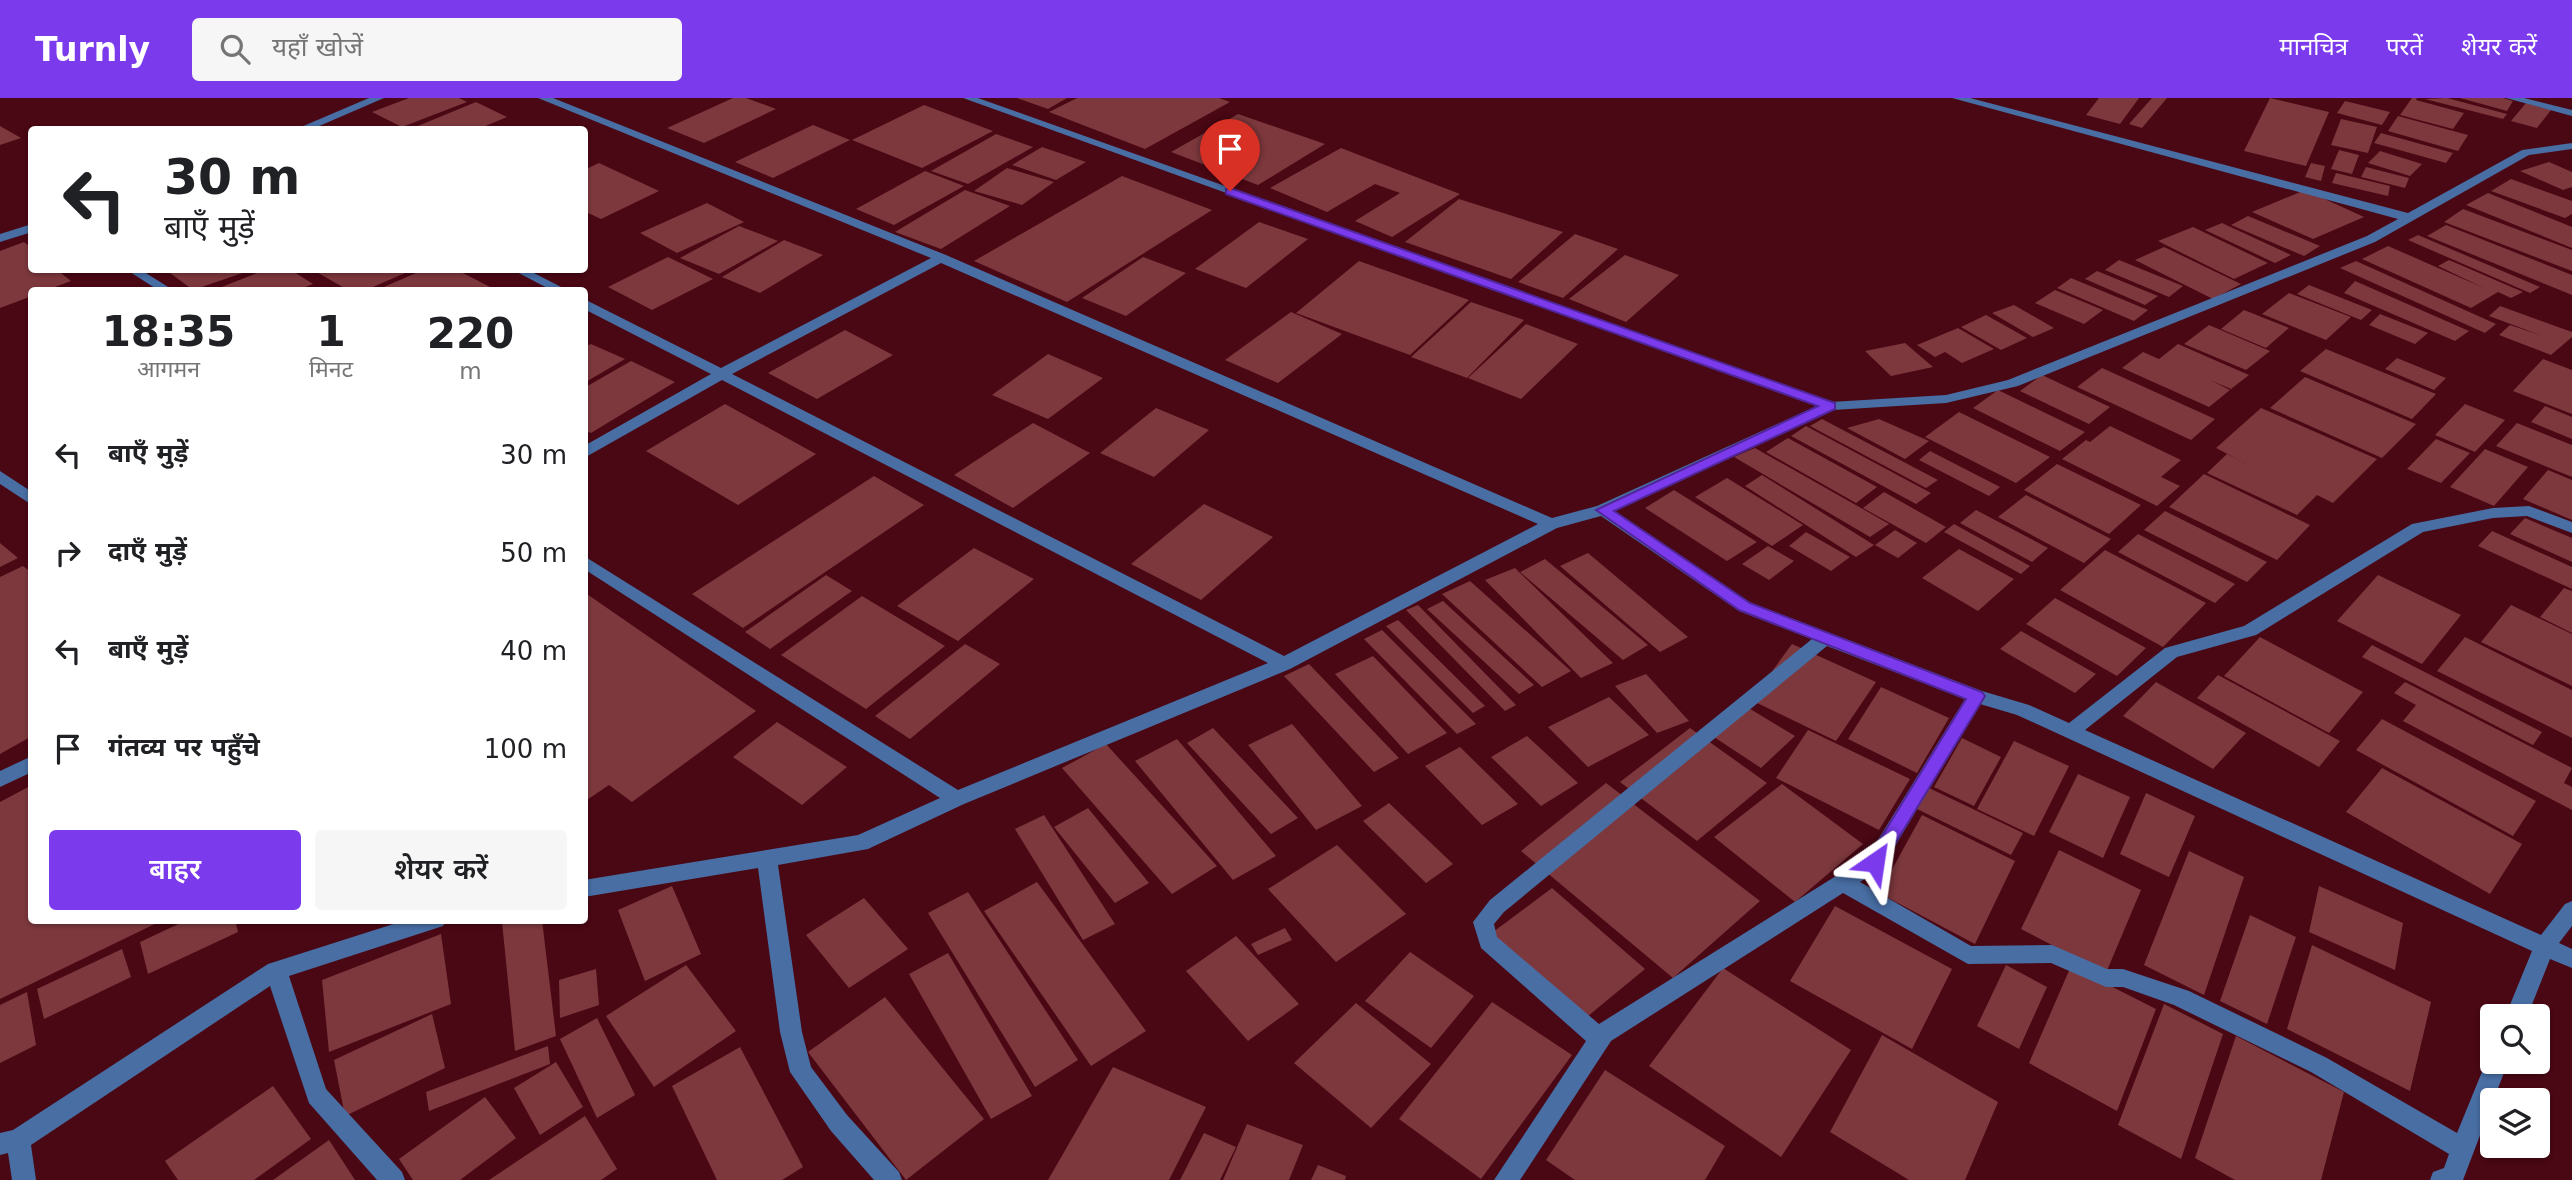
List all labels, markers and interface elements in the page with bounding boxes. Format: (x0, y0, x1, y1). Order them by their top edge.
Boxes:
search box (192, 18, 682, 81)
text: Turnly (35, 30, 150, 69)
icon: search (216, 30, 254, 68)
text: यहाँ खोजें (272, 32, 363, 62)
text: मानचित्र (2279, 33, 2348, 61)
text: परतें (2386, 33, 2423, 61)
text: शेयर करें (2461, 33, 2537, 61)
pin (1200, 119, 1260, 191)
icon: arrive (1211, 130, 1249, 168)
text: 30 m (164, 149, 300, 206)
icon: left (49, 154, 140, 245)
text: बाएँ मुड़ें (164, 208, 255, 246)
text: 18:35 (102, 307, 235, 356)
text: 1 (316, 307, 346, 356)
text: 220 (427, 309, 514, 358)
text: आगमन (137, 356, 200, 382)
text: मिनट (309, 356, 353, 382)
text: m (459, 358, 482, 384)
icon: left (49, 436, 87, 474)
text: बाएँ मुड़ें (108, 438, 188, 468)
text: 30 m (500, 440, 567, 470)
icon: right (49, 534, 87, 572)
text: दाएँ मुड़ें (108, 536, 187, 566)
text: 50 m (500, 538, 567, 568)
icon: left (49, 632, 87, 670)
text: बाएँ मुड़ें (108, 634, 188, 664)
text: 40 m (500, 636, 567, 666)
icon: arrive (49, 730, 87, 768)
text: गंतव्य पर पहुँचे (108, 732, 260, 762)
text: 100 m (484, 734, 567, 764)
position arrow (1838, 825, 1912, 899)
button: बाहर (49, 830, 301, 910)
button: शेयर करें (315, 830, 567, 910)
map controls (2480, 1004, 2550, 1158)
button: search (2480, 1004, 2550, 1074)
button: layers (2480, 1088, 2550, 1158)

